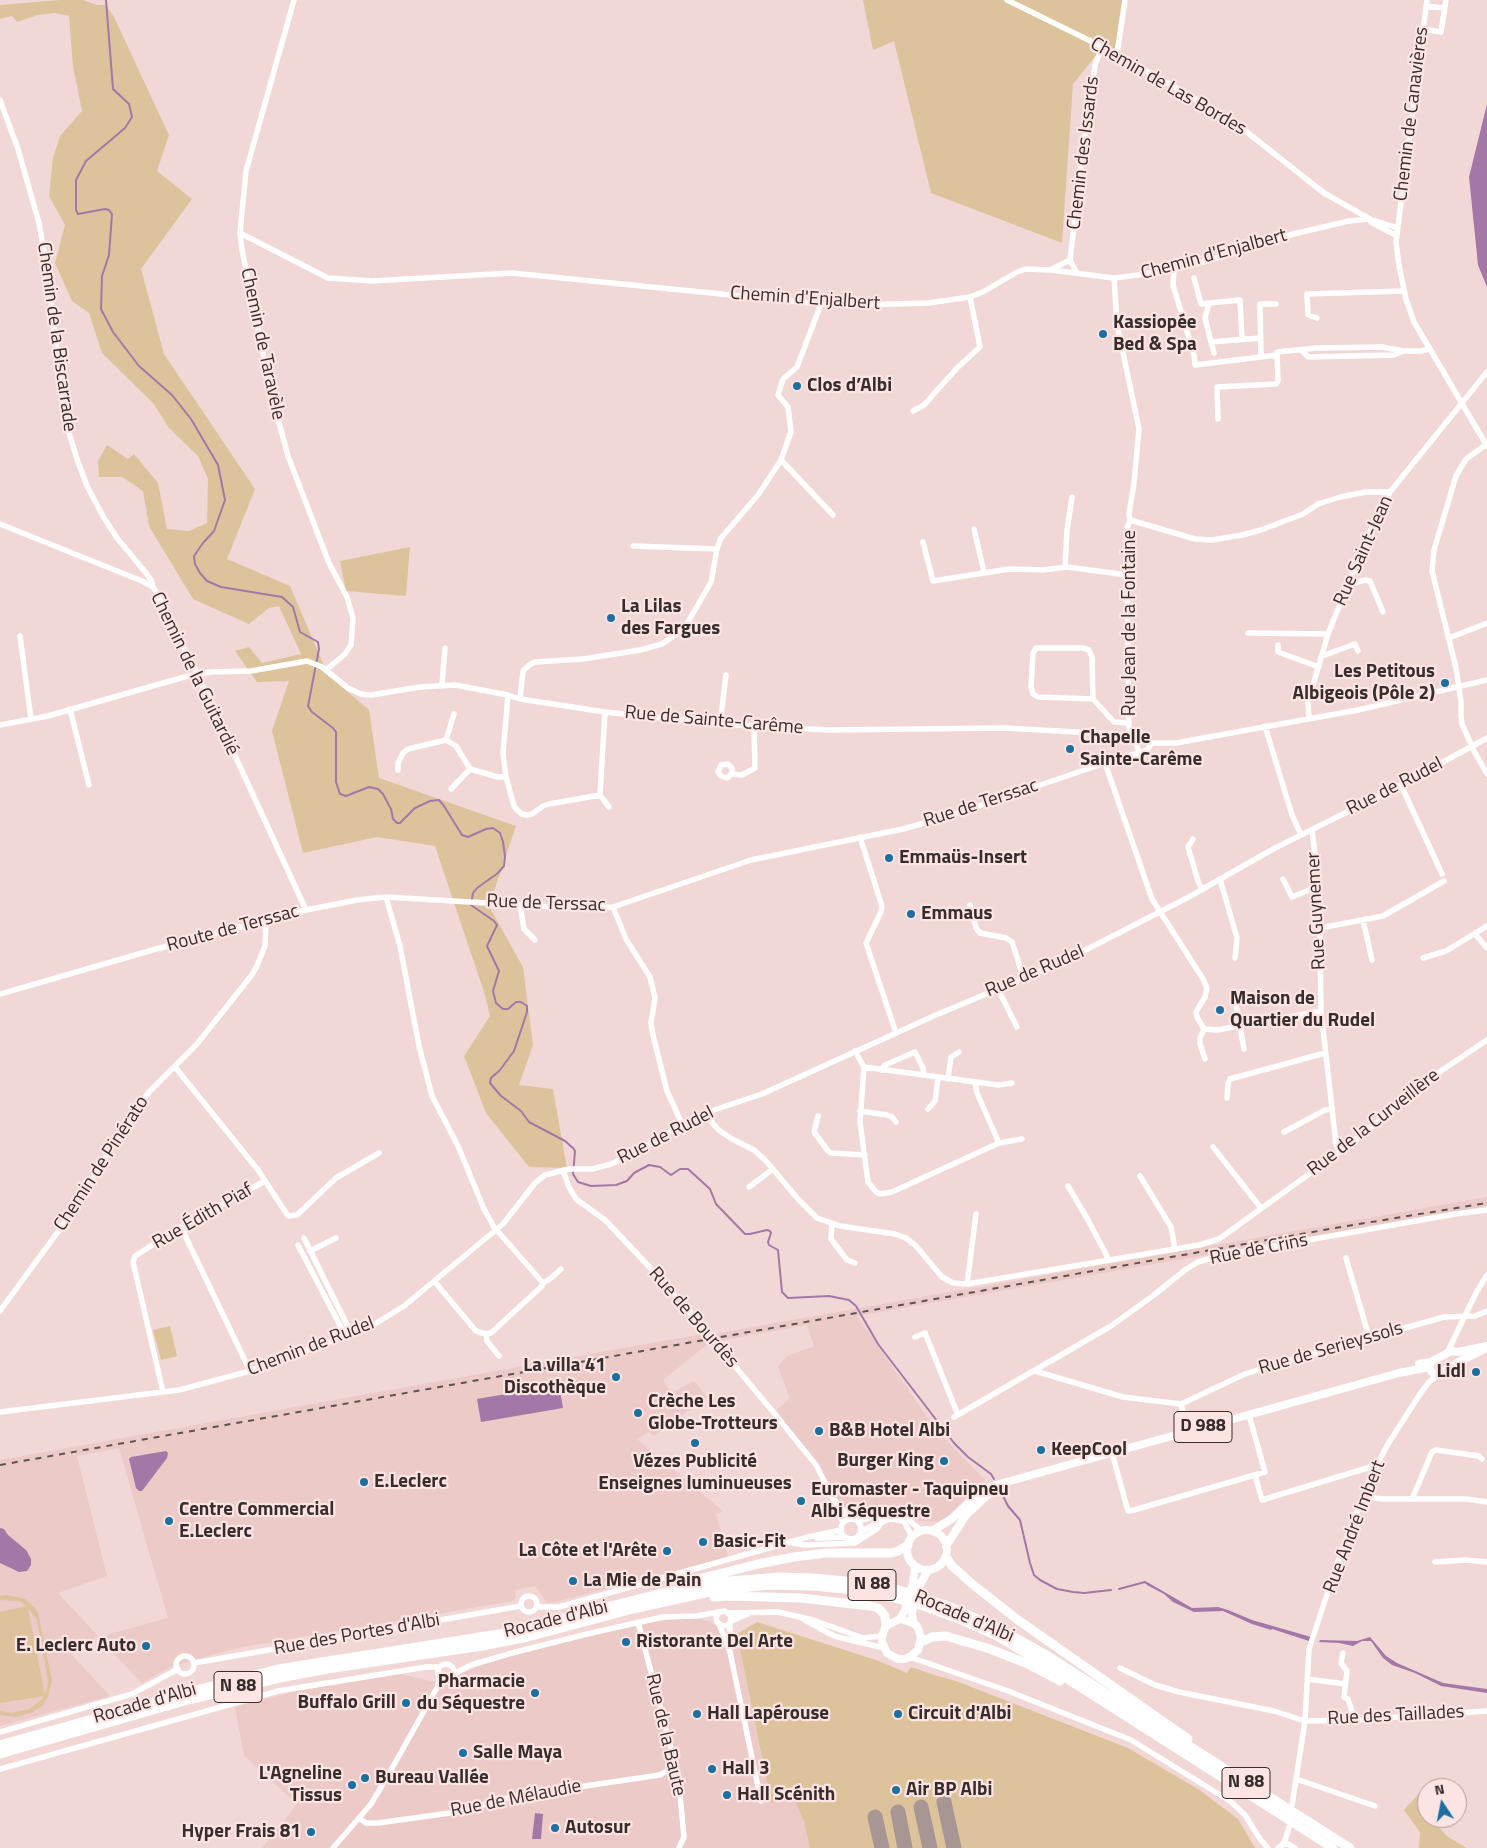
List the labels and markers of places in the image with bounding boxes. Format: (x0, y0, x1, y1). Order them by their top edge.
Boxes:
place label: Kassiopée Bed & Spa (1113, 312, 1197, 356)
marker: Kassiopée Bed & Spa (1097, 328, 1109, 340)
place label: Clos d’Albi (807, 375, 892, 397)
marker: Clos d’Albi (791, 380, 803, 392)
place label: La Lilas des Fargues (621, 596, 720, 640)
marker: La Lilas des Fargues (605, 612, 617, 624)
place label: Les Petitous Albigeois (Pôle 2) (1293, 661, 1435, 705)
marker: Les Petitous Albigeois (Pôle 2) (1439, 677, 1451, 689)
place label: Chapelle Sainte-Carême (1080, 727, 1202, 771)
marker: Chapelle Sainte-Carême (1064, 743, 1076, 755)
place label: Emmaüs-Insert (899, 847, 1027, 869)
marker: Emmaüs-Insert (883, 852, 895, 864)
place label: Emmaus (921, 903, 993, 925)
marker: Emmaus (905, 908, 917, 920)
place label: Maison de Quartier du Rudel (1230, 988, 1375, 1032)
marker: Maison de Quartier du Rudel (1214, 1004, 1226, 1016)
place label: La villa 41 Discothèque (504, 1355, 606, 1399)
place label: Lidl (1437, 1361, 1466, 1383)
marker: Lidl (1470, 1366, 1482, 1378)
marker: La villa 41 Discothèque (610, 1371, 622, 1383)
place label: Crèche Les Globe-Trotteurs (648, 1391, 778, 1435)
marker: Crèche Les Globe-Trotteurs (632, 1407, 644, 1419)
place label: B&B Hotel Albi (829, 1420, 950, 1442)
marker: B&B Hotel Albi (813, 1425, 825, 1437)
marker: Vézes Publicité Enseignes luminueuses (689, 1437, 701, 1449)
place label: KeepCool (1051, 1439, 1127, 1461)
marker: KeepCool (1035, 1444, 1047, 1456)
place label: Burger King (837, 1450, 934, 1472)
place label: Vézes Publicité Enseignes luminueuses (598, 1451, 792, 1495)
marker: Burger King (938, 1455, 950, 1467)
place label: E.Leclerc (374, 1471, 447, 1493)
marker: E.Leclerc (358, 1476, 370, 1488)
place label: Euromaster - Taquipneu Albi Séquestre (811, 1479, 1009, 1523)
marker: Euromaster - Taquipneu Albi Séquestre (795, 1495, 807, 1507)
place label: Centre Commercial E.Leclerc (179, 1499, 334, 1543)
marker: Centre Commercial E.Leclerc (163, 1515, 175, 1527)
place label: Basic-Fit (713, 1531, 786, 1553)
marker: Basic-Fit (697, 1536, 709, 1548)
place label: La Côte et l'Arête (518, 1540, 657, 1562)
marker: La Côte et l'Arête (661, 1545, 673, 1557)
place label: La Mie de Pain (583, 1570, 701, 1592)
marker: La Mie de Pain (567, 1575, 579, 1587)
place label: Ristorante Del Arte (636, 1631, 793, 1653)
place label: E. Leclerc Auto (16, 1635, 136, 1657)
marker: Ristorante Del Arte (620, 1636, 632, 1648)
marker: E. Leclerc Auto (140, 1640, 152, 1652)
place label: Pharmacie du Séquestre (417, 1671, 525, 1715)
marker: Pharmacie du Séquestre (529, 1687, 541, 1699)
place label: Buffalo Grill (297, 1692, 396, 1714)
marker: Buffalo Grill (400, 1697, 412, 1709)
place label: Hall Lapérouse (707, 1703, 829, 1725)
place label: Circuit d'Albi (908, 1703, 1011, 1725)
marker: Hall Lapérouse (691, 1708, 703, 1720)
marker: Circuit d'Albi (892, 1708, 904, 1720)
place label: Salle Maya (473, 1742, 562, 1764)
marker: Salle Maya (457, 1747, 469, 1759)
place label: Hall 3 (722, 1758, 770, 1780)
place label: L'Agneline Tissus (259, 1763, 342, 1807)
marker: Hall 3 (706, 1763, 718, 1775)
place label: Bureau Vallée (375, 1767, 489, 1789)
marker: Bureau Vallée (359, 1772, 371, 1784)
marker: L'Agneline Tissus (346, 1779, 358, 1791)
place label: Air BP Albi (906, 1779, 992, 1801)
place label: Hall Scénith (737, 1784, 835, 1806)
marker: Air BP Albi (890, 1784, 902, 1796)
marker: Hall Scénith (721, 1789, 733, 1801)
place label: Autosur (565, 1817, 631, 1839)
place label: Hyper Frais 81 (181, 1821, 301, 1843)
marker: Autosur (549, 1822, 561, 1834)
marker: Hyper Frais 81 (305, 1826, 317, 1838)

